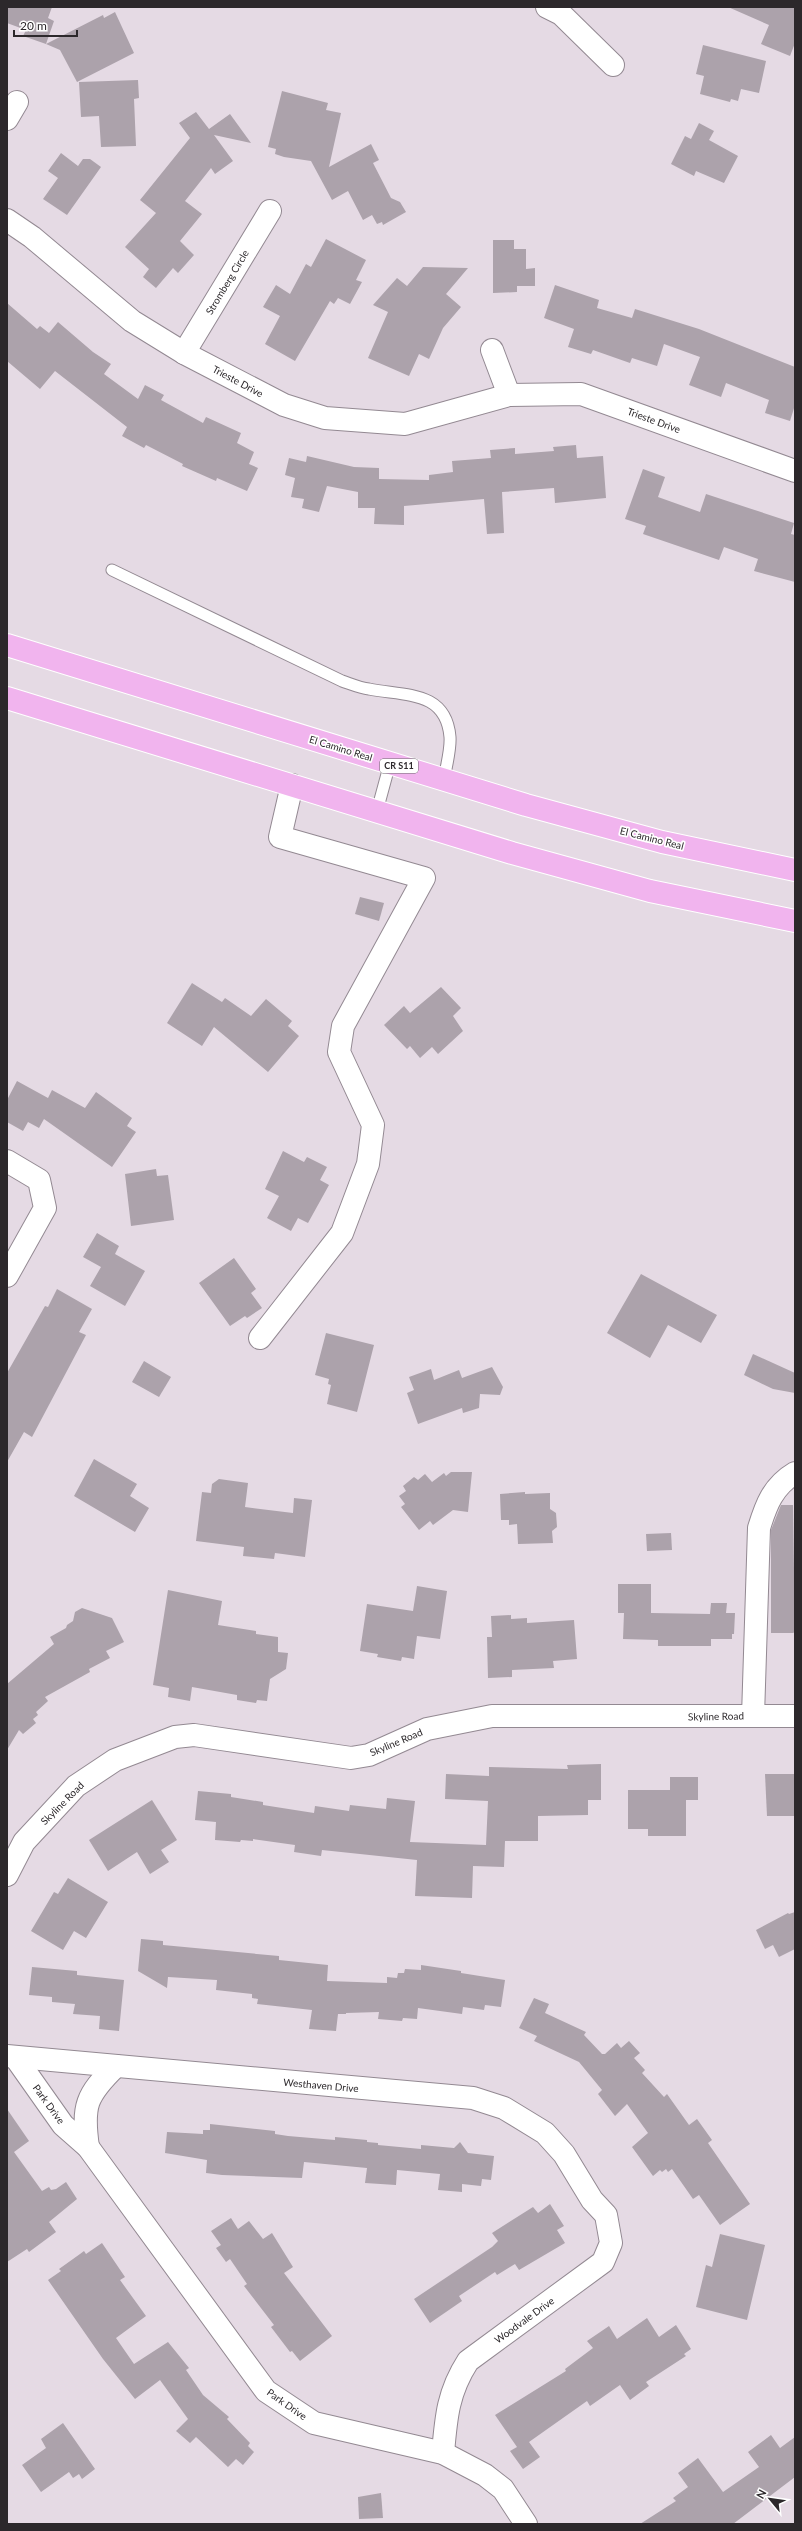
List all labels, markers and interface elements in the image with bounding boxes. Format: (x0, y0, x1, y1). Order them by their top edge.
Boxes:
scale bar (14, 12, 77, 38)
text: 20 m (20, 18, 47, 33)
street label: Stromberg Circle (203, 248, 251, 316)
street label: Trieste Drive (211, 363, 265, 399)
street label: Trieste Drive (626, 405, 682, 435)
street label: El Camino Real (308, 733, 374, 763)
road number: CR S11 (380, 759, 418, 773)
street label: El Camino Real (619, 824, 685, 852)
street label: Skyline Road (688, 1710, 744, 1722)
street label: Skyline Road (368, 1726, 424, 1758)
street label: Skyline Road (38, 1779, 86, 1827)
street label: Westhaven Drive (283, 2076, 359, 2094)
street label: Park Drive (31, 2082, 67, 2126)
street label: Woodvale Drive (492, 2294, 556, 2346)
street label: Park Drive (265, 2386, 309, 2422)
north arrow (750, 2479, 790, 2519)
text: N (753, 2487, 769, 2501)

